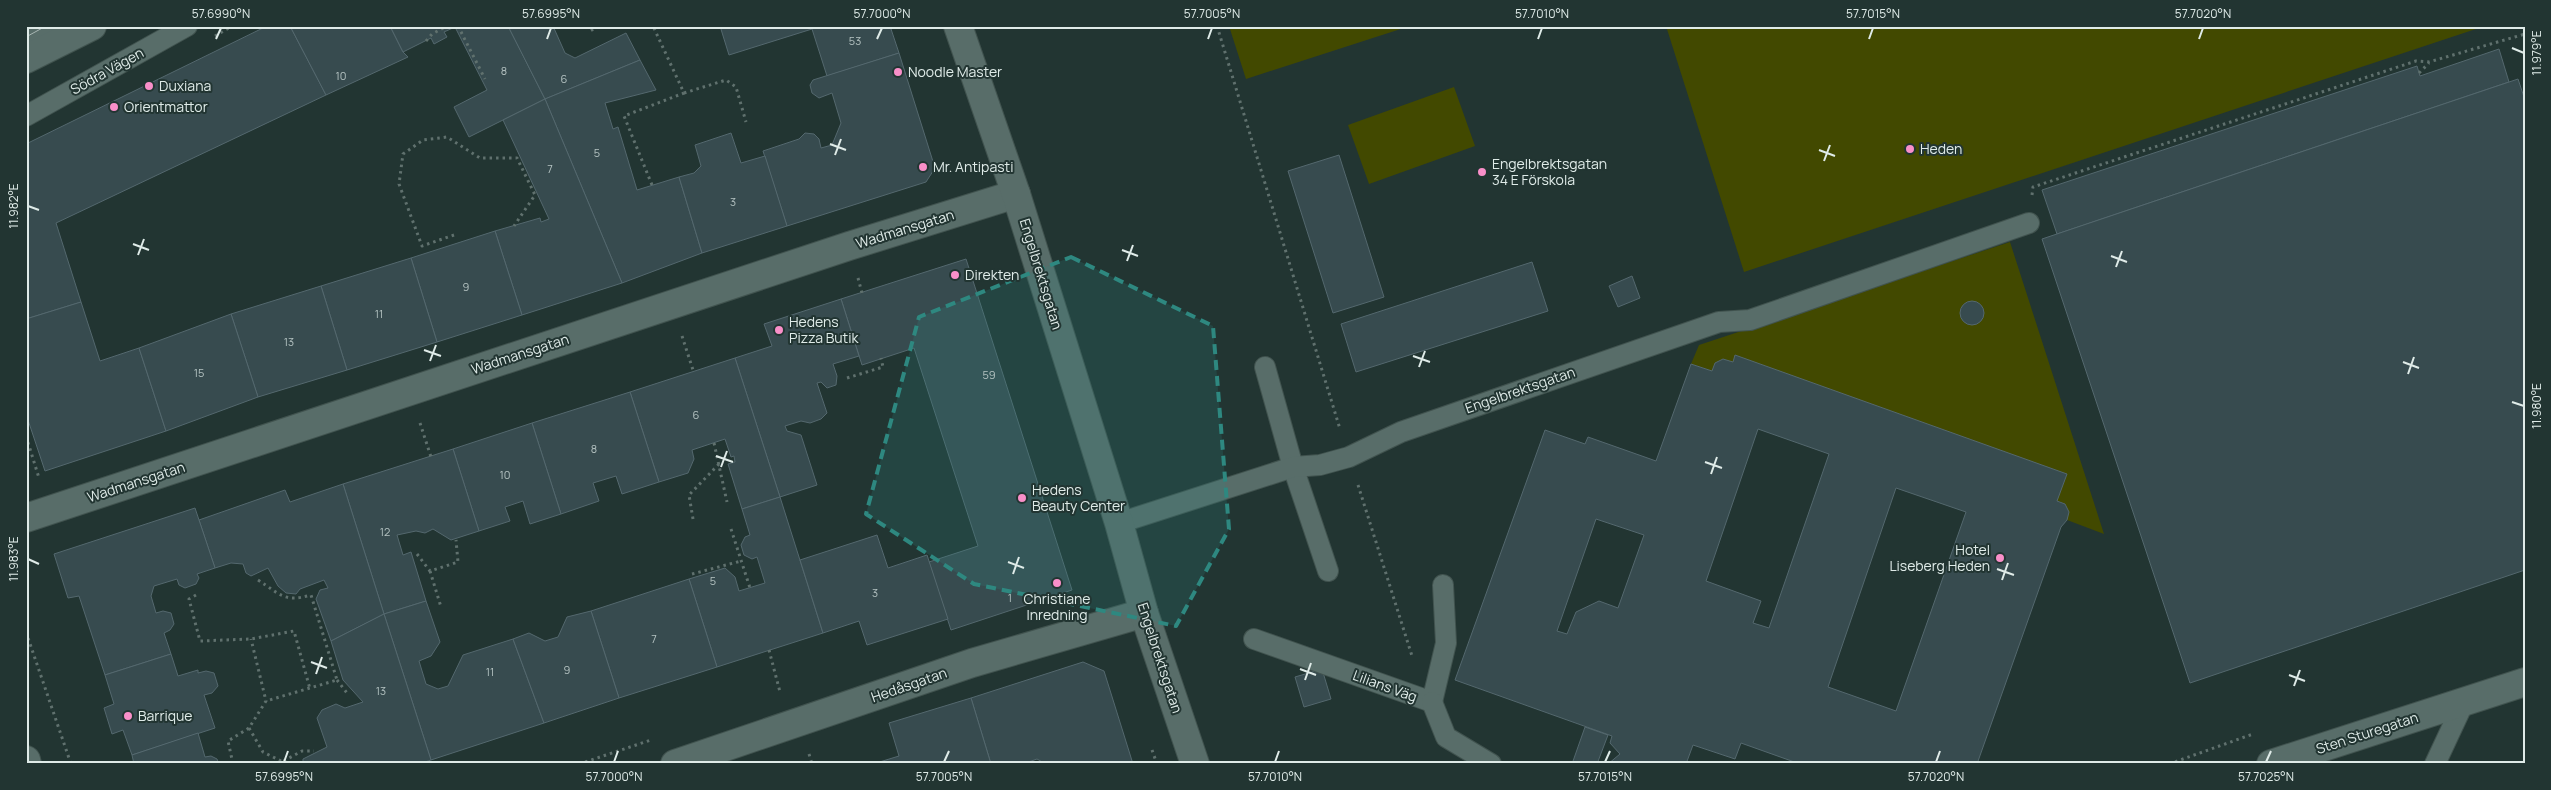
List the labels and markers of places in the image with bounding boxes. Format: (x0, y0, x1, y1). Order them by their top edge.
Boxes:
place label: Noodle Master (908, 62, 1002, 81)
marker: Noodle Master (892, 66, 904, 78)
place label: Duxiana (159, 76, 211, 95)
marker: Duxiana (143, 80, 155, 92)
place label: Orientmattor (124, 97, 208, 116)
marker: Orientmattor (108, 101, 120, 113)
place label: Heden (1920, 139, 1962, 158)
marker: Heden (1904, 143, 1916, 155)
place label: Engelbrektsgatan 34 E Förskola (1492, 154, 1607, 189)
place label: Mr. Antipasti (933, 157, 1013, 176)
marker: Mr. Antipasti (917, 161, 929, 173)
marker: Engelbrektsgatan 34 E Förskola (1476, 166, 1488, 178)
place label: Direkten (965, 265, 1019, 284)
marker: Direkten (949, 269, 961, 281)
place label: Hedens Pizza Butik (789, 312, 859, 347)
marker: Hedens Pizza Butik (773, 324, 785, 336)
place label: Hedens Beauty Center (1032, 480, 1125, 515)
marker: Hedens Beauty Center (1016, 492, 1028, 504)
place label: Hotel Liseberg Heden (1889, 540, 1990, 575)
marker: Hotel Liseberg Heden (1994, 552, 2006, 564)
marker: Christiane Inredning (1051, 577, 1063, 589)
place label: Christiane Inredning (1023, 589, 1091, 624)
place label: Barrique (138, 706, 193, 725)
marker: Barrique (122, 710, 134, 722)

